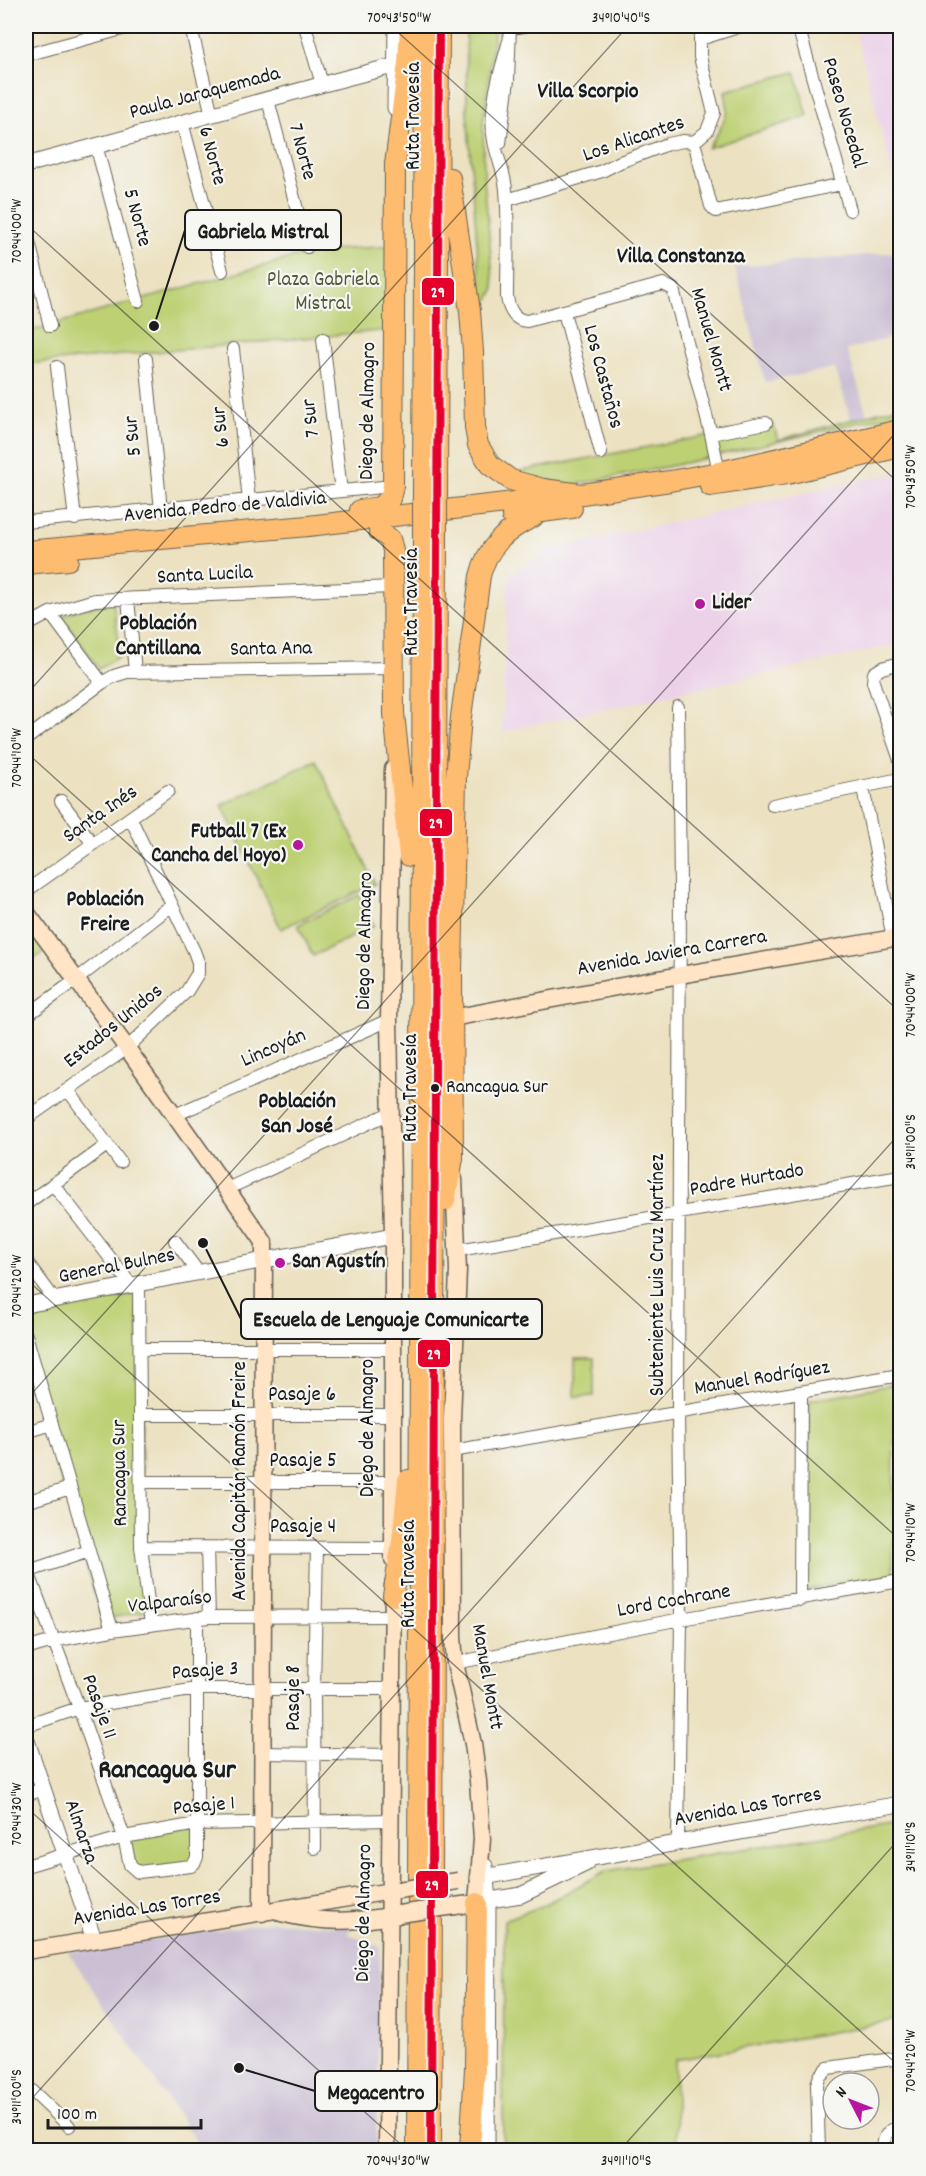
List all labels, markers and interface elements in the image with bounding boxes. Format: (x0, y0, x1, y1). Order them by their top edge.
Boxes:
text: 70°43'50"W (367, 8, 431, 30)
text: 34°10'40"S (592, 8, 650, 30)
street label: Paseo Nocedal (813, 54, 873, 172)
street label: Paula Jaraquemada (126, 59, 285, 129)
street label: Ruta Travesía (400, 61, 430, 170)
district label: Villa Scorpio (538, 77, 639, 108)
street label: Los Alicantes (579, 109, 689, 171)
street label: 7 Norte (279, 120, 323, 184)
street label: 6 Norte (189, 123, 233, 189)
street label: 5 Norte (114, 186, 158, 250)
text: 70°44'00"W (7, 198, 29, 263)
callout: Gabriela Mistral (185, 210, 341, 250)
text: Gabriela Mistral (197, 218, 329, 249)
district label: Villa Constanza (617, 242, 746, 273)
park label: Plaza Gabriela Mistral (267, 266, 380, 320)
line badge: 29 (421, 277, 455, 306)
text: 29 (431, 282, 445, 305)
street label: Manuel Montt (681, 285, 739, 396)
street label: Los Castaños (574, 322, 630, 432)
street label: Diego de Almagro (353, 342, 385, 480)
street label: 7 Sur (295, 397, 329, 439)
street label: 6 Sur (205, 405, 239, 449)
street label: 5 Sur (117, 414, 151, 458)
text: 70°43'50"W (901, 445, 923, 509)
street label: Avenida Pedro de Valdivia (123, 484, 329, 532)
street label: Ruta Travesía (398, 547, 428, 656)
street label: Santa Lucila (156, 558, 255, 593)
place label: Lider (712, 589, 753, 619)
marker: Lider (693, 597, 707, 611)
district label: Población Cantillana (116, 609, 201, 665)
street label: Santa Ana (230, 634, 314, 666)
text: 70°44'10"W (7, 728, 29, 788)
street label: Santa Inés (57, 778, 145, 852)
line badge: 29 (419, 808, 453, 837)
text: 29 (429, 813, 443, 836)
place label: Futball 7 (Ex Cancha del Hoyo) (151, 818, 286, 872)
marker: Futball 7 (Ex Cancha del Hoyo) (291, 838, 305, 852)
street label: Diego de Almagro (350, 872, 382, 1010)
district label: Población Freire (66, 885, 144, 941)
street label: Avenida Javiera Carrera (575, 922, 770, 985)
text: 70°44'00"W (901, 972, 923, 1037)
street label: Estados Unidos (58, 977, 170, 1077)
street label: Lincoyán (237, 1021, 311, 1077)
street label: Ruta Travesía (397, 1033, 427, 1142)
place label: Rancagua Sur (446, 1074, 549, 1102)
marker: Rancagua Sur (429, 1082, 441, 1094)
district label: Población San José (258, 1087, 336, 1143)
text: 34°11'00"S (901, 1114, 923, 1170)
street label: Subteniente Luis Cruz Martínez (644, 1154, 674, 1396)
street label: Padre Hurtado (688, 1156, 806, 1206)
street label: General Bulnes (56, 1241, 178, 1293)
place label: San Agustín (292, 1248, 386, 1278)
text: 70°44'20"W (7, 1254, 29, 1317)
marker: San Agustín (273, 1256, 287, 1270)
callout: Escuela de Lenguaje Comunicarte (241, 1299, 542, 1339)
text: Escuela de Lenguaje Comunicarte (253, 1306, 529, 1337)
line badge: 29 (417, 1339, 451, 1368)
text: 29 (427, 1344, 441, 1367)
street label: Manuel Rodríguez (692, 1354, 832, 1404)
street label: Diego de Almagro (354, 1359, 384, 1497)
street label: Avenida Capitán Ramón Freire (226, 1361, 256, 1601)
street label: Pasaje 6 (268, 1381, 336, 1411)
street label: Rancagua Sur (105, 1419, 137, 1527)
street label: Pasaje 5 (269, 1447, 337, 1477)
text: 70°44'10"W (901, 1503, 923, 1563)
street label: Pasaje 4 (270, 1513, 336, 1543)
street label: Ruta Travesía (395, 1519, 425, 1628)
street label: Lord Cochrane (615, 1577, 733, 1627)
street label: Valparaíso (126, 1583, 214, 1623)
street label: Manuel Montt (462, 1622, 510, 1732)
street label: Pasaje 3 (171, 1655, 239, 1689)
street label: Pasaje 8 (280, 1665, 310, 1731)
street label: Pasaje 11 (72, 1670, 124, 1744)
district label: Rancagua Sur (98, 1752, 237, 1791)
street label: Avenida Las Torres (672, 1780, 824, 1836)
text: 70°44'30"W (7, 1782, 29, 1845)
street label: Pasaje 1 (172, 1789, 236, 1825)
street label: Almarza (55, 1796, 105, 1869)
text: 34°11'10"S (901, 1822, 923, 1872)
street label: Diego de Almagro (349, 1844, 381, 1982)
line badge: 29 (415, 1870, 449, 1899)
text: 29 (425, 1875, 439, 1898)
street label: Avenida Las Torres (71, 1883, 223, 1935)
text: 70°44'20"W (901, 2029, 923, 2092)
text: 34°11'00"S (7, 2069, 29, 2125)
callout: Megacentro (315, 2071, 437, 2111)
north arrow (821, 2071, 881, 2131)
text: Megacentro (327, 2079, 425, 2110)
text: N (831, 2082, 853, 2103)
scale bar (48, 2092, 201, 2130)
text: 100 m (57, 2103, 97, 2128)
text: 70°44'30"W (367, 2151, 430, 2173)
text: 34°11'10"S (601, 2151, 651, 2173)

